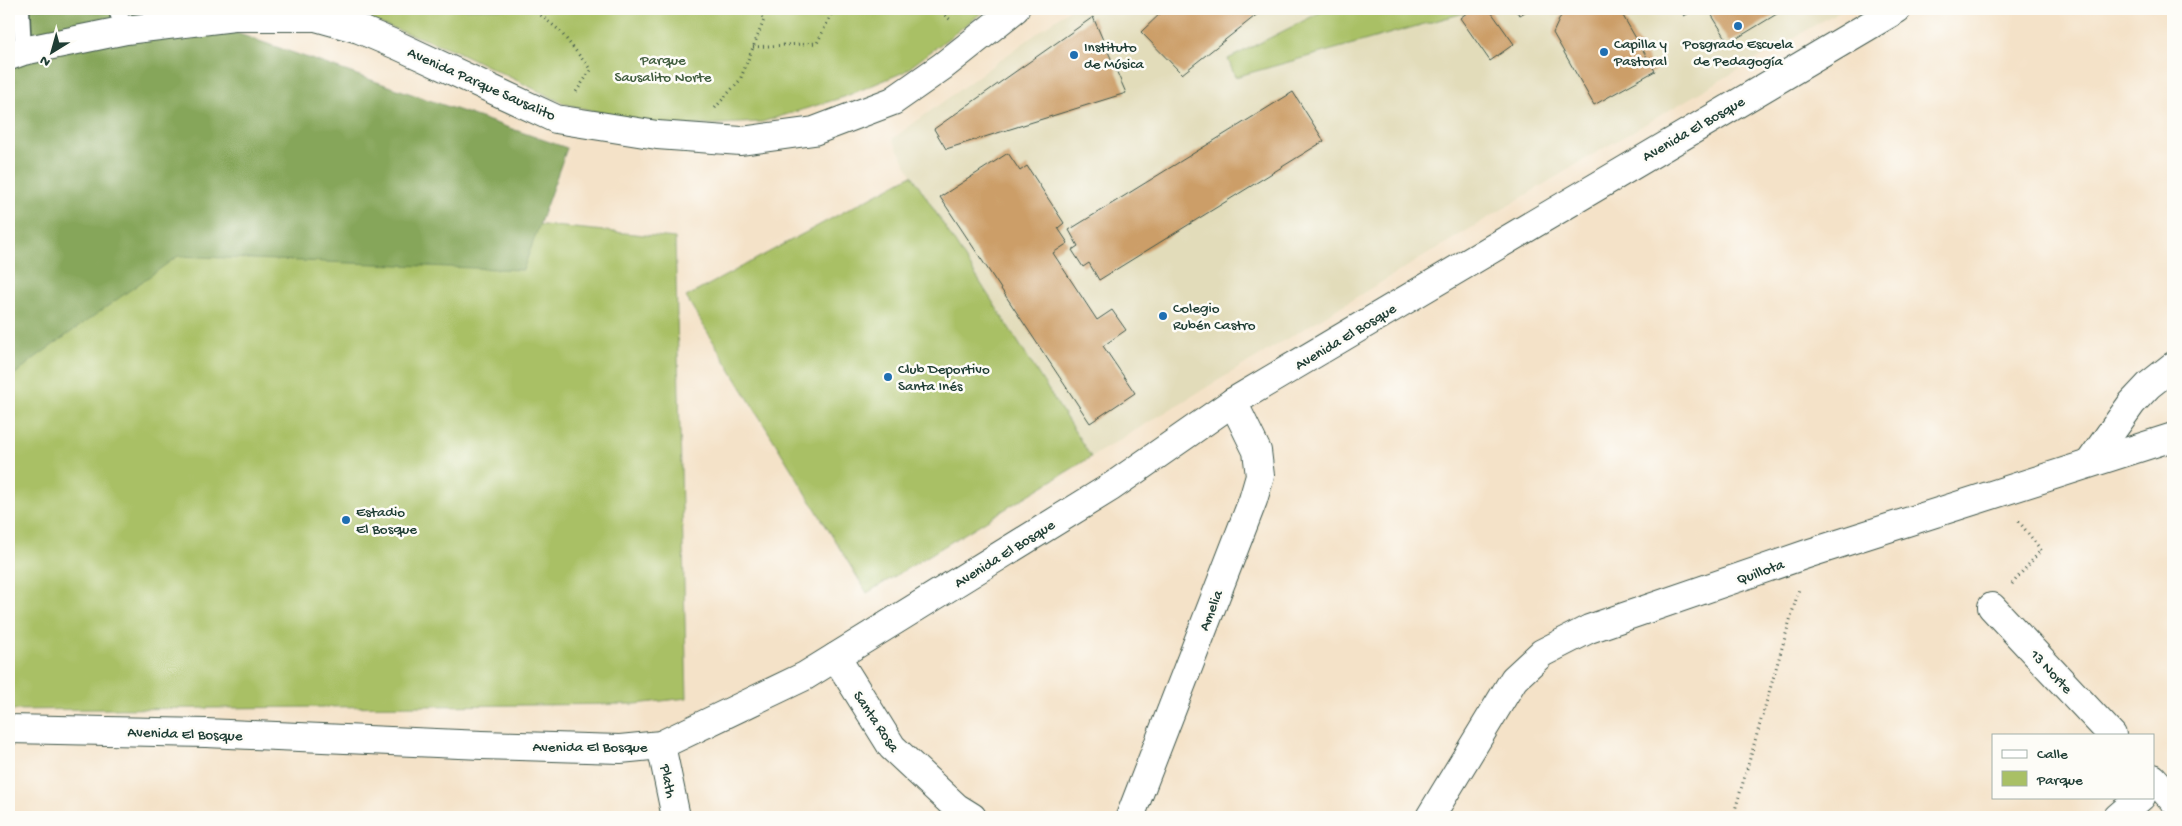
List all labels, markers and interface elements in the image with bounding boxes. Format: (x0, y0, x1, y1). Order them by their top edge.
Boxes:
marker: Posgrado Escuela de Pedagogía (1732, 20, 1744, 32)
north arrow (28, 28, 78, 78)
place label: Capilla y Pastoral (1613, 36, 1668, 71)
place label: Posgrado Escuela de Pedagogía (1682, 36, 1794, 71)
place label: Instituto de Música (1084, 39, 1144, 74)
street label: Avenida Parque Sausalito (404, 44, 558, 126)
marker: Capilla y Pastoral (1598, 46, 1610, 58)
marker: Instituto de Música (1068, 49, 1080, 61)
text: N (37, 51, 54, 70)
park label: Parque Sausalito Norte (615, 52, 712, 87)
street label: Avenida El Bosque (1640, 93, 1749, 166)
place label: Colegio Rubén Castro (1173, 300, 1256, 335)
street label: Avenida El Bosque (1292, 300, 1400, 375)
marker: Colegio Rubén Castro (1157, 310, 1169, 322)
place label: Club Deportivo Santa Inés (898, 361, 990, 396)
marker: Club Deportivo Santa Inés (882, 371, 894, 383)
place label: Estadio El Bosque (356, 504, 417, 539)
marker: Estadio El Bosque (340, 514, 352, 526)
street label: Avenida El Bosque (951, 516, 1059, 593)
street label: Quillota (1734, 556, 1788, 590)
street label: Amelia (1196, 587, 1228, 634)
street label: 13 Norte (2025, 646, 2076, 698)
street label: Santa Rosa (848, 688, 903, 757)
street label: Avenida El Bosque (127, 724, 243, 746)
legend (1992, 734, 2154, 798)
street label: Avenida El Bosque (532, 739, 648, 757)
text: Calle (2037, 746, 2068, 764)
street label: Plath (655, 762, 679, 800)
text: Parque (2036, 772, 2083, 790)

